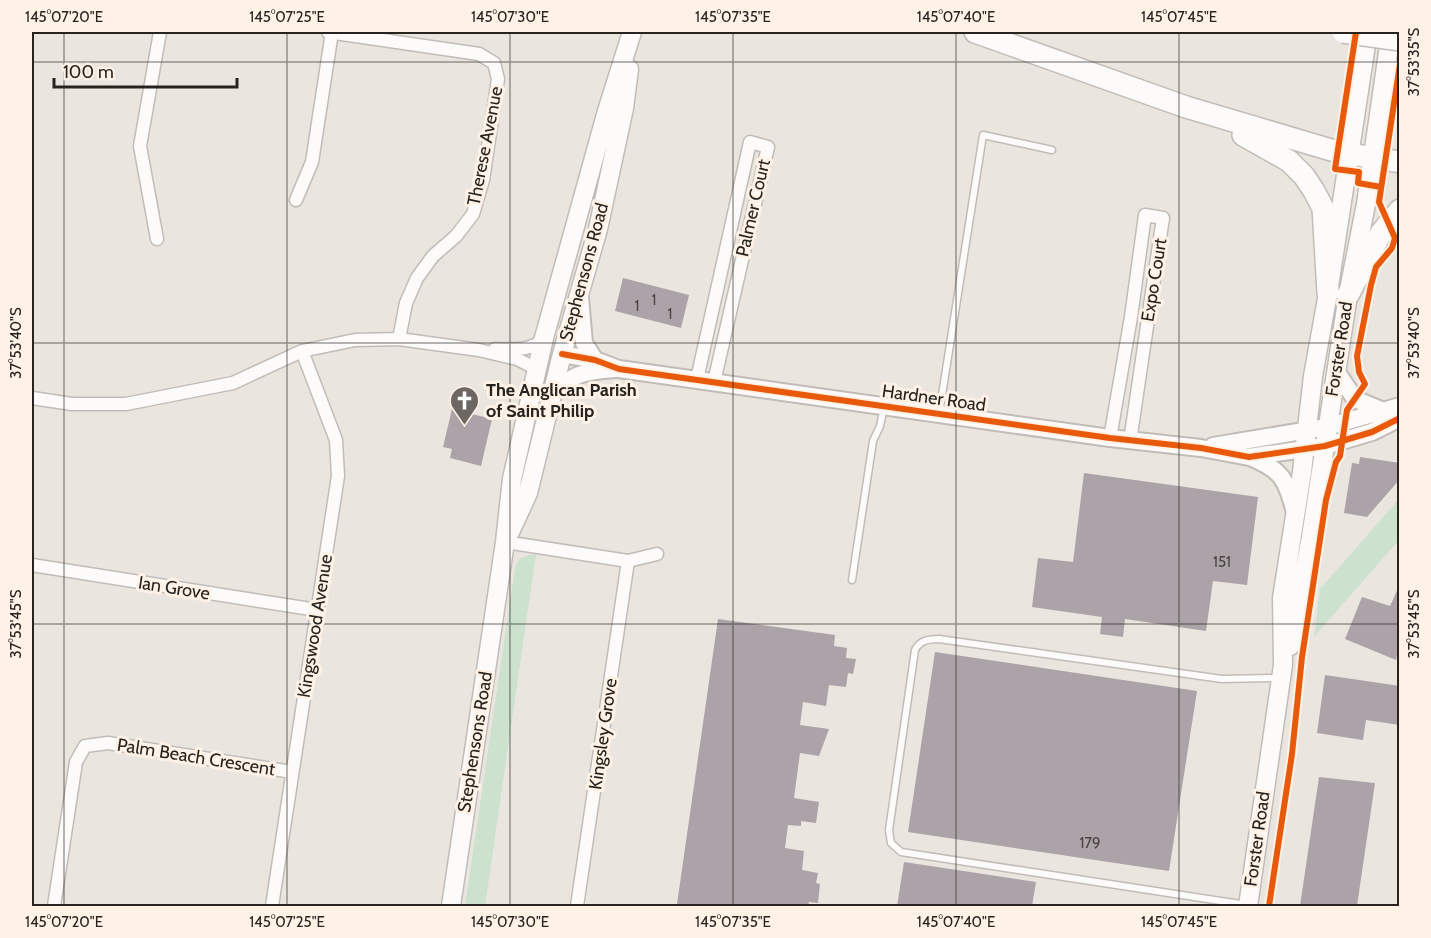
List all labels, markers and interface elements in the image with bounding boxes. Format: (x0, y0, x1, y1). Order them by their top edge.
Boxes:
text: 145°07'20"E (25, 8, 103, 26)
text: 145°07'25"E (249, 8, 325, 26)
text: 145°07'30"E (471, 8, 549, 26)
text: 145°07'35"E (695, 8, 771, 26)
text: 145°07'40"E (917, 8, 995, 26)
text: 145°07'45"E (1141, 8, 1217, 26)
text: 37°53'35"S (1405, 27, 1423, 96)
scale bar (54, 51, 237, 89)
text: 100 m (63, 61, 114, 83)
street label: Therese Avenue (463, 85, 507, 207)
street label: Palmer Court (731, 157, 775, 259)
street label: Stephensons Road (555, 200, 613, 344)
street label: Expo Court (1137, 237, 1171, 323)
house number: 1 (652, 291, 656, 309)
house number: 1 (635, 297, 639, 315)
street label: Forster Road (1321, 300, 1357, 398)
house number: 1 (668, 305, 672, 323)
text: 37°53'40"S (7, 307, 25, 379)
text: 37°53'40"S (1405, 307, 1423, 379)
place label: The Anglican Parish of Saint Philip (486, 379, 637, 422)
street label: Hardner Road (881, 380, 987, 416)
church icon: The Anglican Parish of Saint Philip (449, 384, 481, 426)
street label: Kingswood Avenue (293, 553, 337, 699)
house number: 151 (1213, 553, 1231, 571)
street label: Ian Grove (137, 571, 211, 605)
text: 37°53'45"S (7, 589, 25, 658)
text: 37°53'45"S (1405, 589, 1423, 658)
street label: Stephensons Road (453, 670, 497, 814)
street label: Kingsley Grove (584, 677, 622, 791)
street label: Palm Beach Crescent (115, 734, 277, 780)
street label: Forster Road (1239, 790, 1275, 888)
house number: 179 (1080, 834, 1100, 852)
text: 145°07'20"E (25, 913, 103, 931)
text: 145°07'25"E (249, 913, 325, 931)
text: 145°07'30"E (471, 913, 549, 931)
text: 145°07'35"E (695, 913, 771, 931)
text: 145°07'40"E (917, 913, 995, 931)
text: 145°07'45"E (1141, 913, 1217, 931)

